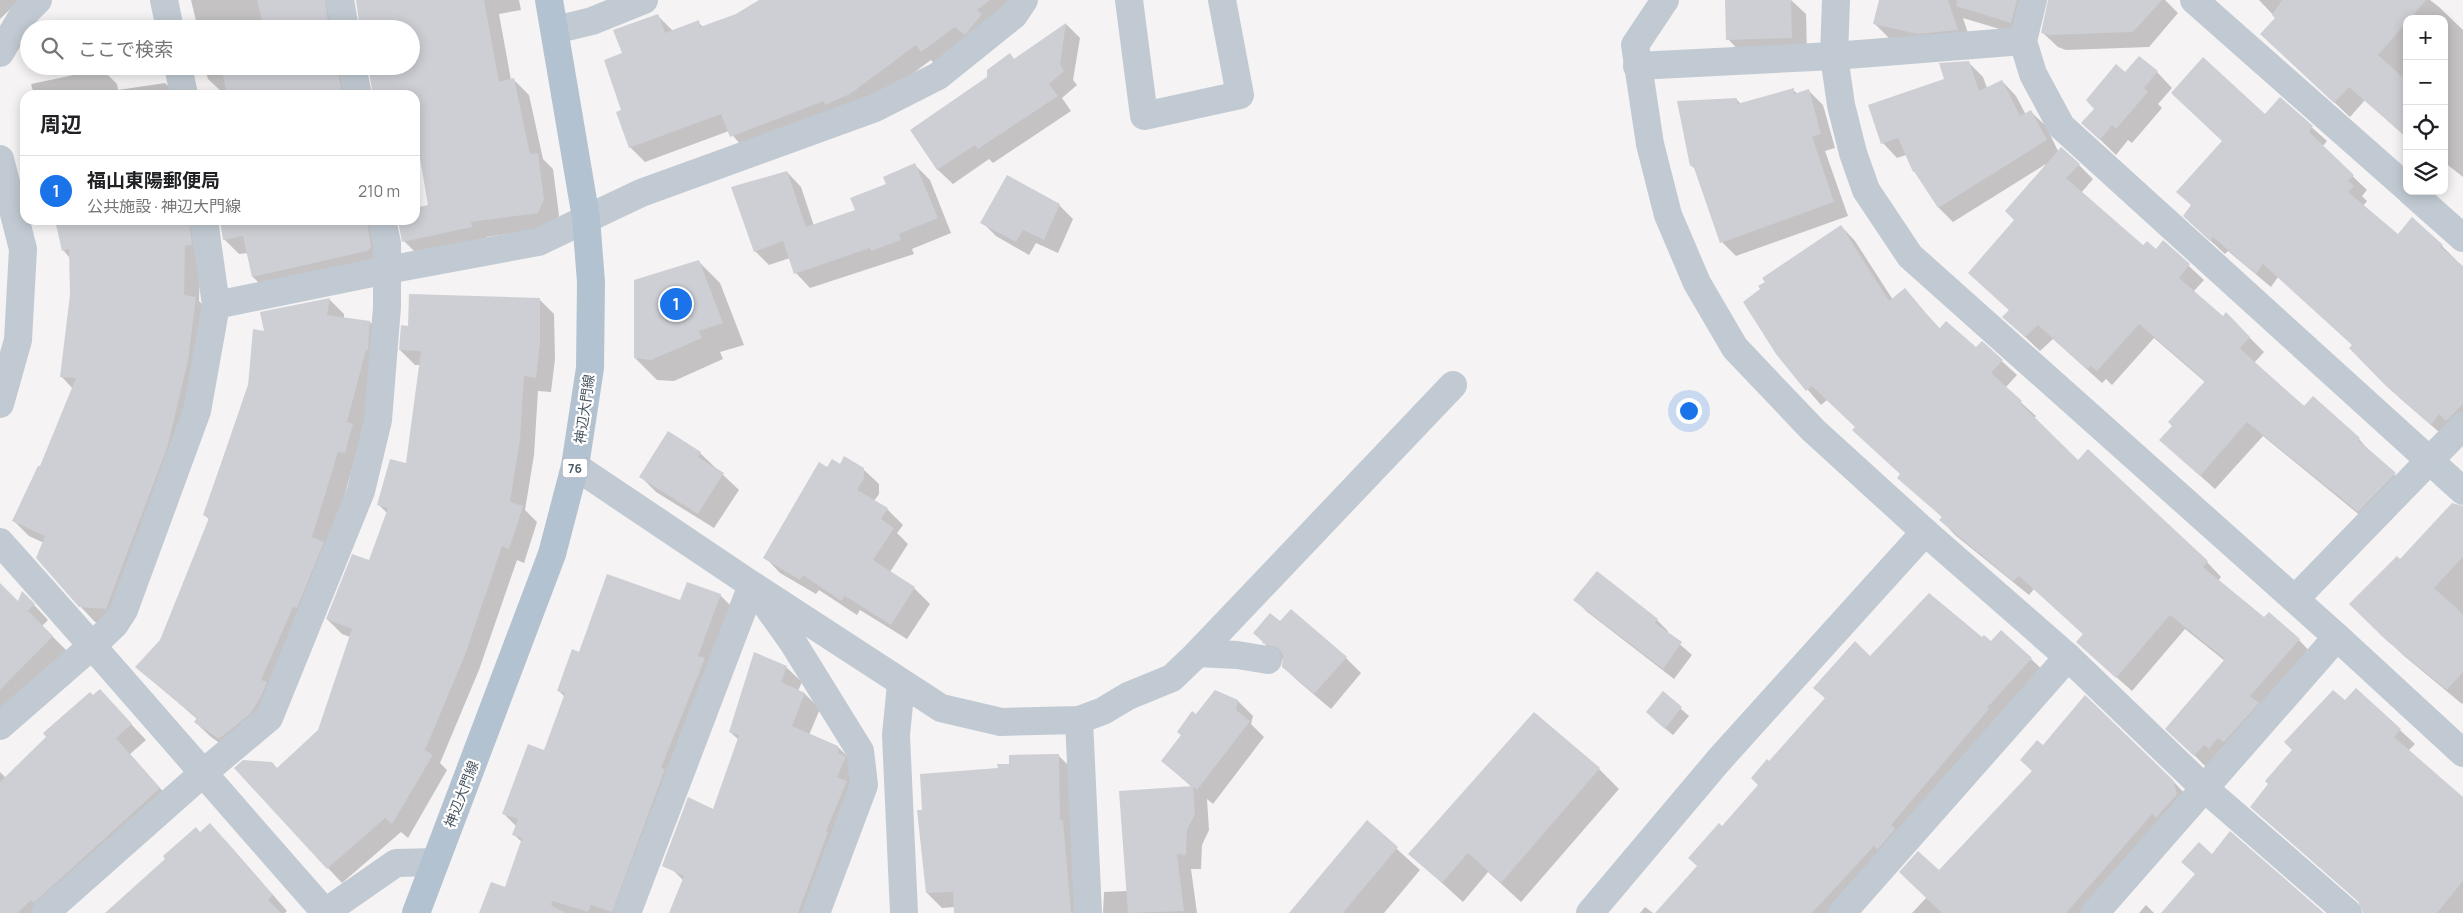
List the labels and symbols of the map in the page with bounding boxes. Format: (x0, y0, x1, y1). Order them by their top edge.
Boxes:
pin: 1 (660, 285, 692, 323)
street label: 神辺大門線 (570, 373, 598, 445)
your location (1676, 398, 1702, 424)
road number: 76 (562, 458, 588, 478)
street label: 神辺大門線 (440, 758, 482, 830)

